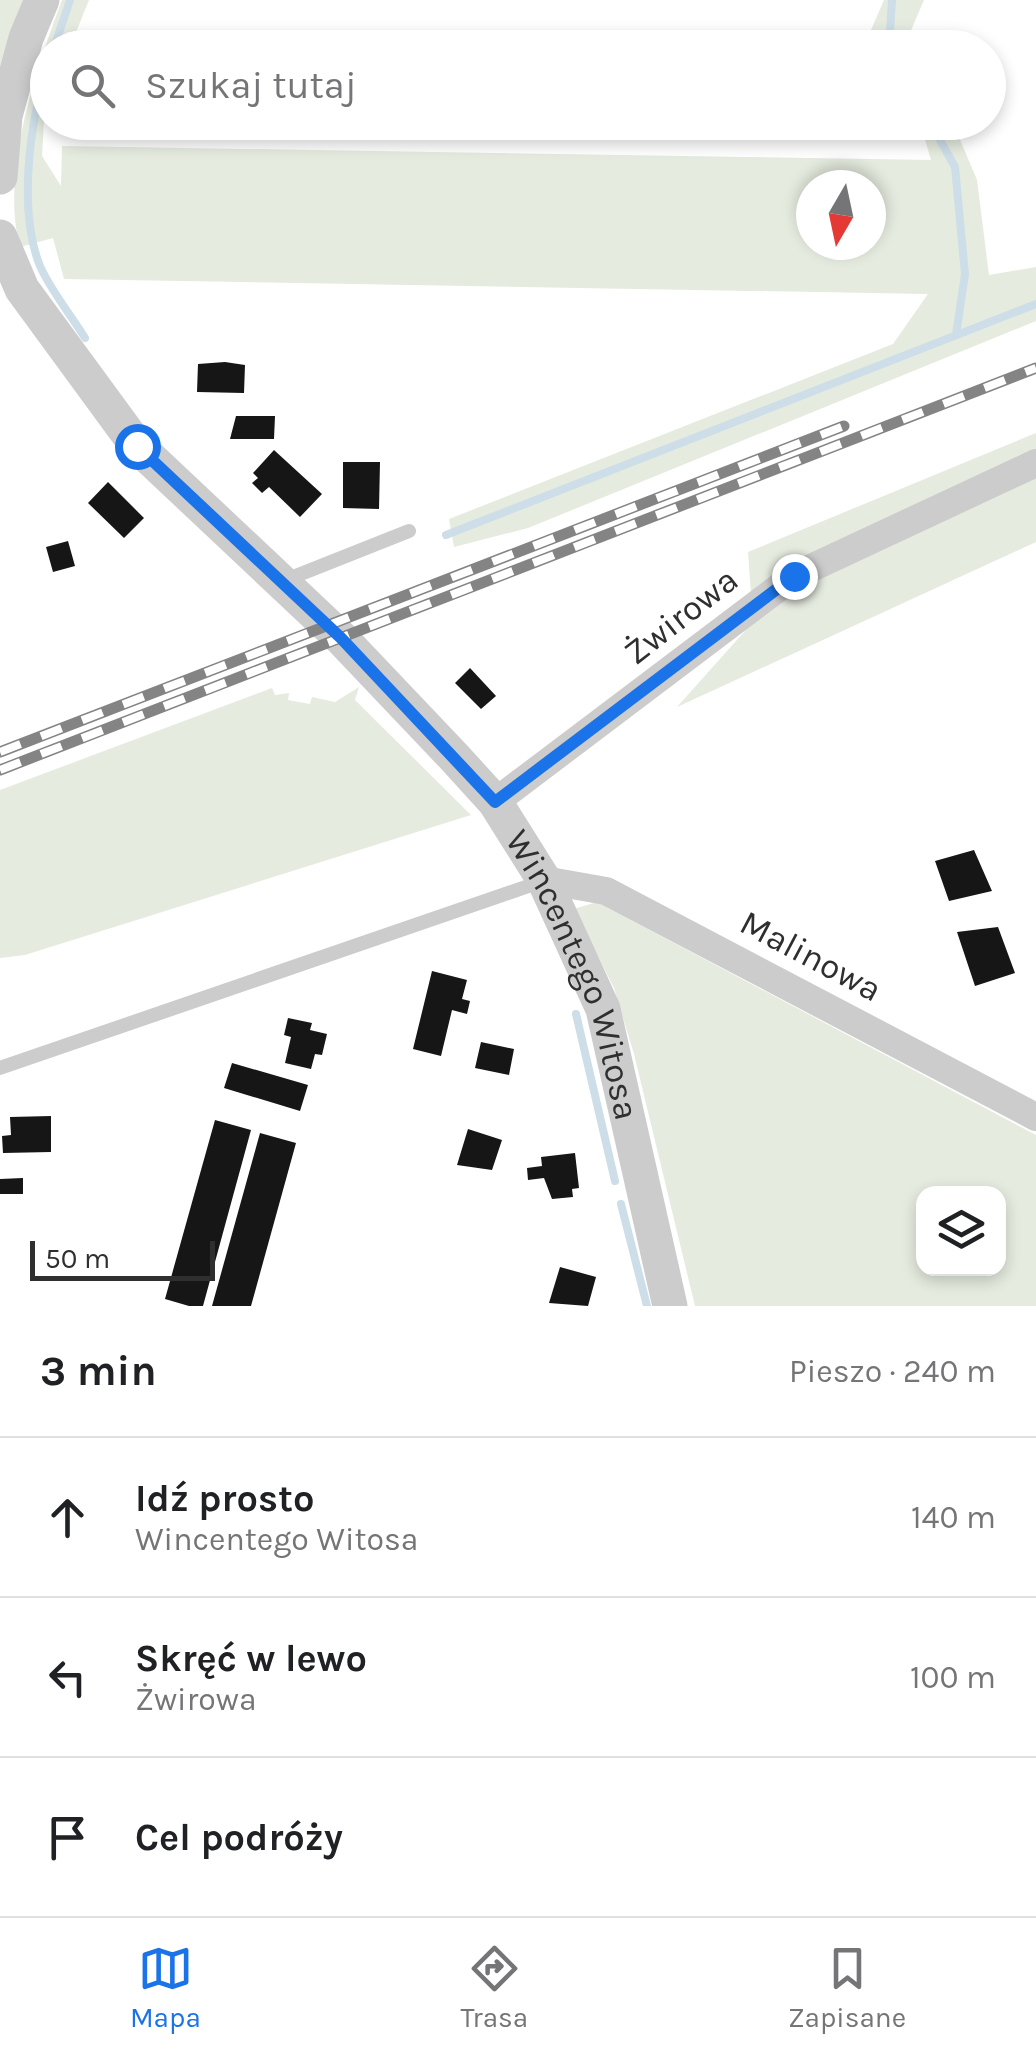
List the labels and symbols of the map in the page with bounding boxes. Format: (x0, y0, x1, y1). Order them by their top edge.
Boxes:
north arrow (796, 170, 886, 260)
route start (115, 424, 161, 470)
route end (772, 554, 818, 600)
street label: Żwirowa (616, 559, 746, 673)
street label: Wincentego Witosa (497, 822, 648, 1124)
street label: Malinowa (733, 902, 889, 1010)
scale bar (30, 1236, 215, 1280)

